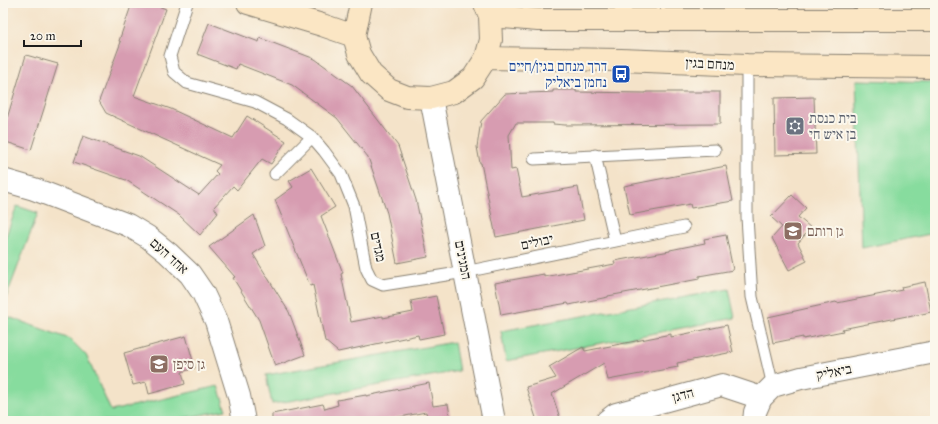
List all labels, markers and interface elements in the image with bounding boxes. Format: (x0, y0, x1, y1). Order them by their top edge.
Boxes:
scale bar (24, 22, 81, 48)
text: 20 m (30, 29, 56, 43)
street label: מנחם בגין (685, 54, 735, 74)
place label: דרך מנחם בגין/חיים נחמן ביאליק (509, 58, 607, 91)
bus stop icon: דרך מנחם בגין/חיים נחמן ביאליק (610, 63, 632, 85)
place label: בית כנסת בן איש חי (809, 110, 857, 143)
synagogue icon: בית כנסת בן איש חי (784, 115, 806, 137)
school or university icon: גן רותם (782, 220, 804, 242)
place label: גן רותם (807, 223, 844, 240)
street label: יבולים (519, 230, 555, 254)
street label: מגדים (367, 231, 389, 263)
street label: אחד העם (146, 234, 192, 278)
street label: המגינים (451, 239, 475, 281)
school or university icon: גן סיפן (148, 353, 170, 375)
place label: גן סיפן (173, 356, 205, 373)
street label: ביאליק (815, 360, 853, 384)
street label: הדגן (670, 384, 696, 406)

